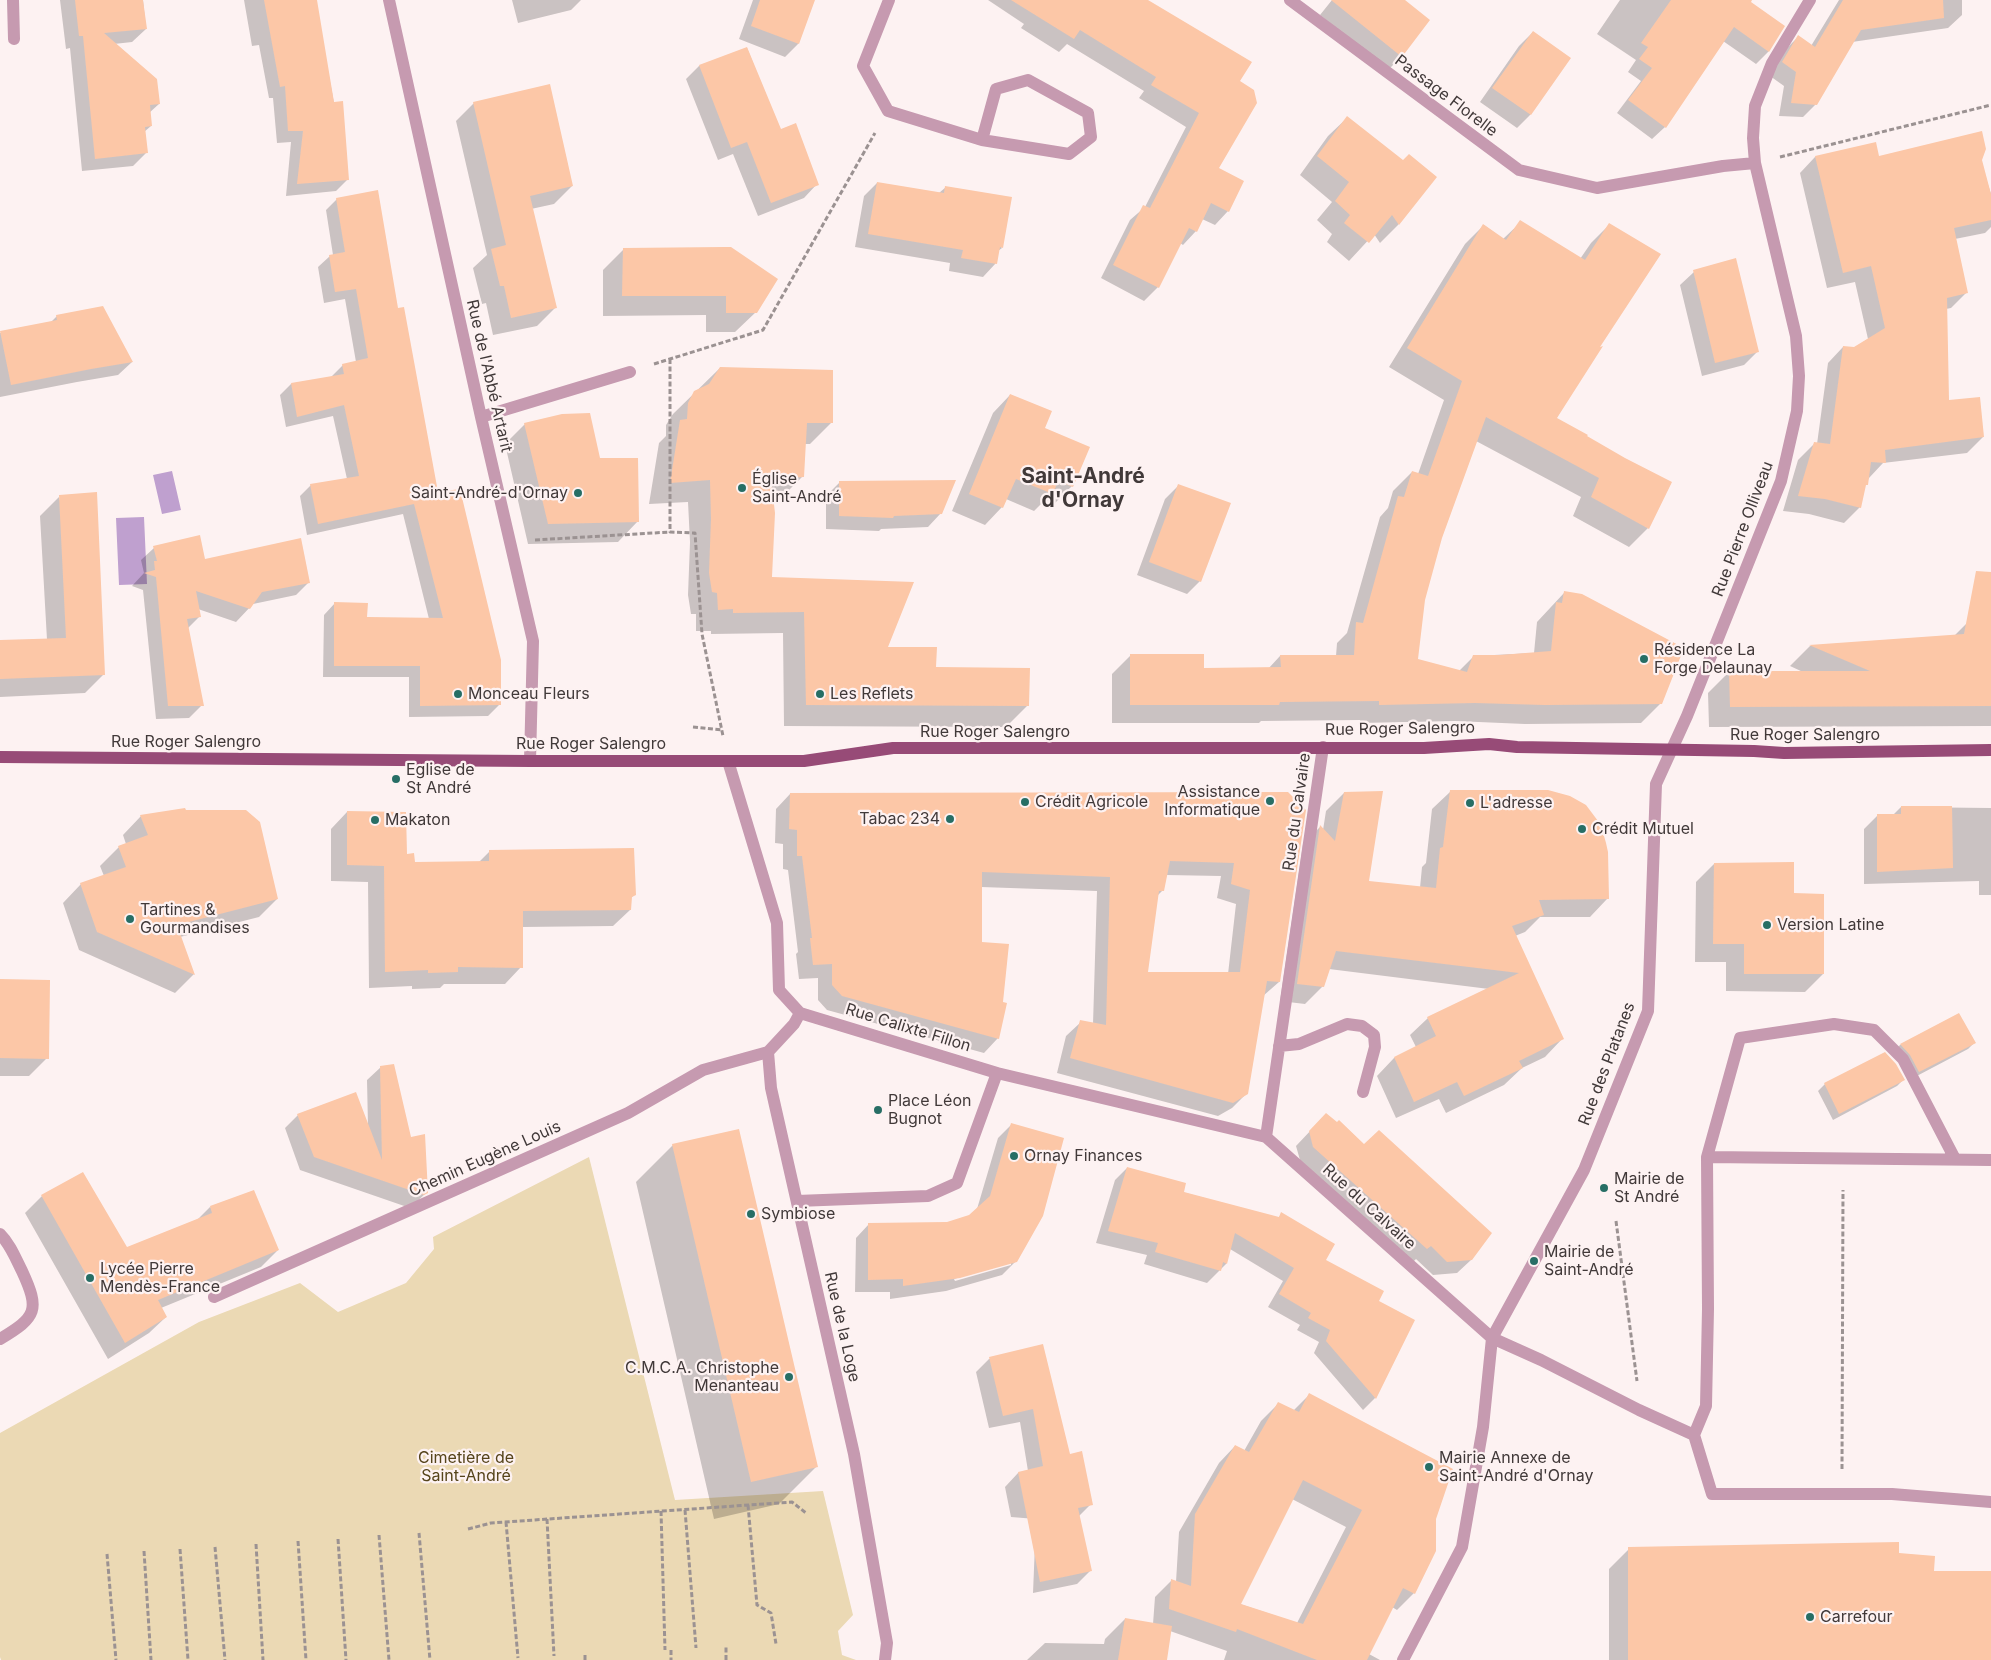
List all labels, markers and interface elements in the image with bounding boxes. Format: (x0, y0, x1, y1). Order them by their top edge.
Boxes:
street label: Passage Florelle (1391, 51, 1501, 141)
street label: Rue de l'Abbé Artarit (462, 298, 516, 454)
street label: Rue Pierre Olliveau (1708, 459, 1778, 599)
district label: Saint-André d'Ornay (1021, 464, 1145, 514)
place label: Église Saint-André (752, 469, 842, 507)
marker: Église Saint-André (736, 482, 748, 494)
place label: Saint-André-d'Ornay (411, 483, 568, 503)
marker: Saint-André-d'Ornay (572, 487, 584, 499)
place label: Résidence La Forge Delaunay (1654, 640, 1772, 678)
marker: Résidence La Forge Delaunay (1638, 653, 1650, 665)
place label: Monceau Fleurs (468, 684, 590, 704)
place label: Les Reflets (830, 684, 913, 704)
marker: Monceau Fleurs (452, 688, 464, 700)
marker: Les Reflets (814, 688, 826, 700)
street label: Rue Roger Salengro (1325, 718, 1475, 740)
street label: Rue Roger Salengro (920, 722, 1070, 742)
street label: Rue Roger Salengro (1730, 725, 1880, 745)
street label: Rue Roger Salengro (111, 732, 261, 752)
street label: Rue Roger Salengro (516, 734, 666, 754)
street label: Rue du Calvaire (1279, 752, 1315, 872)
place label: Eglise de St André (406, 760, 475, 798)
marker: Eglise de St André (390, 773, 402, 785)
place label: Assistance Informatique (1164, 782, 1260, 820)
place label: Crédit Agricole (1035, 792, 1148, 812)
place label: L'adresse (1480, 793, 1552, 813)
marker: Assistance Informatique (1264, 795, 1276, 807)
marker: Crédit Agricole (1019, 796, 1031, 808)
marker: L'adresse (1464, 797, 1476, 809)
place label: Tabac 234 (859, 809, 940, 829)
place label: Makaton (385, 810, 450, 830)
marker: Tabac 234 (944, 813, 956, 825)
marker: Makaton (369, 814, 381, 826)
place label: Crédit Mutuel (1592, 819, 1694, 839)
marker: Crédit Mutuel (1576, 823, 1588, 835)
place label: Tartines & Gourmandises (140, 900, 250, 938)
marker: Tartines & Gourmandises (124, 913, 136, 925)
place label: Version Latine (1777, 915, 1884, 935)
marker: Version Latine (1761, 919, 1773, 931)
street label: Rue Calixte Fillon (843, 1000, 973, 1056)
street label: Rue des Platanes (1575, 1000, 1639, 1128)
place label: Place Léon Bugnot (888, 1091, 971, 1129)
marker: Place Léon Bugnot (872, 1104, 884, 1116)
street label: Chemin Eugène Louis (406, 1117, 564, 1201)
place label: Ornay Finances (1024, 1146, 1142, 1166)
marker: Ornay Finances (1008, 1150, 1020, 1162)
street label: Rue du Calvaire (1318, 1160, 1420, 1254)
place label: Mairie de St André (1614, 1169, 1684, 1207)
marker: Mairie de St André (1598, 1182, 1610, 1194)
place label: Symbiose (761, 1204, 835, 1224)
marker: Symbiose (745, 1208, 757, 1220)
place label: Mairie de Saint-André (1544, 1242, 1634, 1280)
marker: Mairie de Saint-André (1528, 1255, 1540, 1267)
place label: Lycée Pierre Mendès-France (100, 1259, 220, 1297)
street label: Rue de la Loge (820, 1270, 864, 1384)
marker: Lycée Pierre Mendès-France (84, 1272, 96, 1284)
place label: C.M.C.A. Christophe Menanteau (625, 1358, 779, 1396)
marker: C.M.C.A. Christophe Menanteau (783, 1371, 795, 1383)
park label: Cimetière de Saint-André (418, 1448, 514, 1486)
place label: Mairie Annexe de Saint-André d'Ornay (1439, 1448, 1593, 1486)
marker: Mairie Annexe de Saint-André d'Ornay (1423, 1461, 1435, 1473)
place label: Carrefour (1820, 1607, 1893, 1627)
marker: Carrefour (1804, 1611, 1816, 1623)

